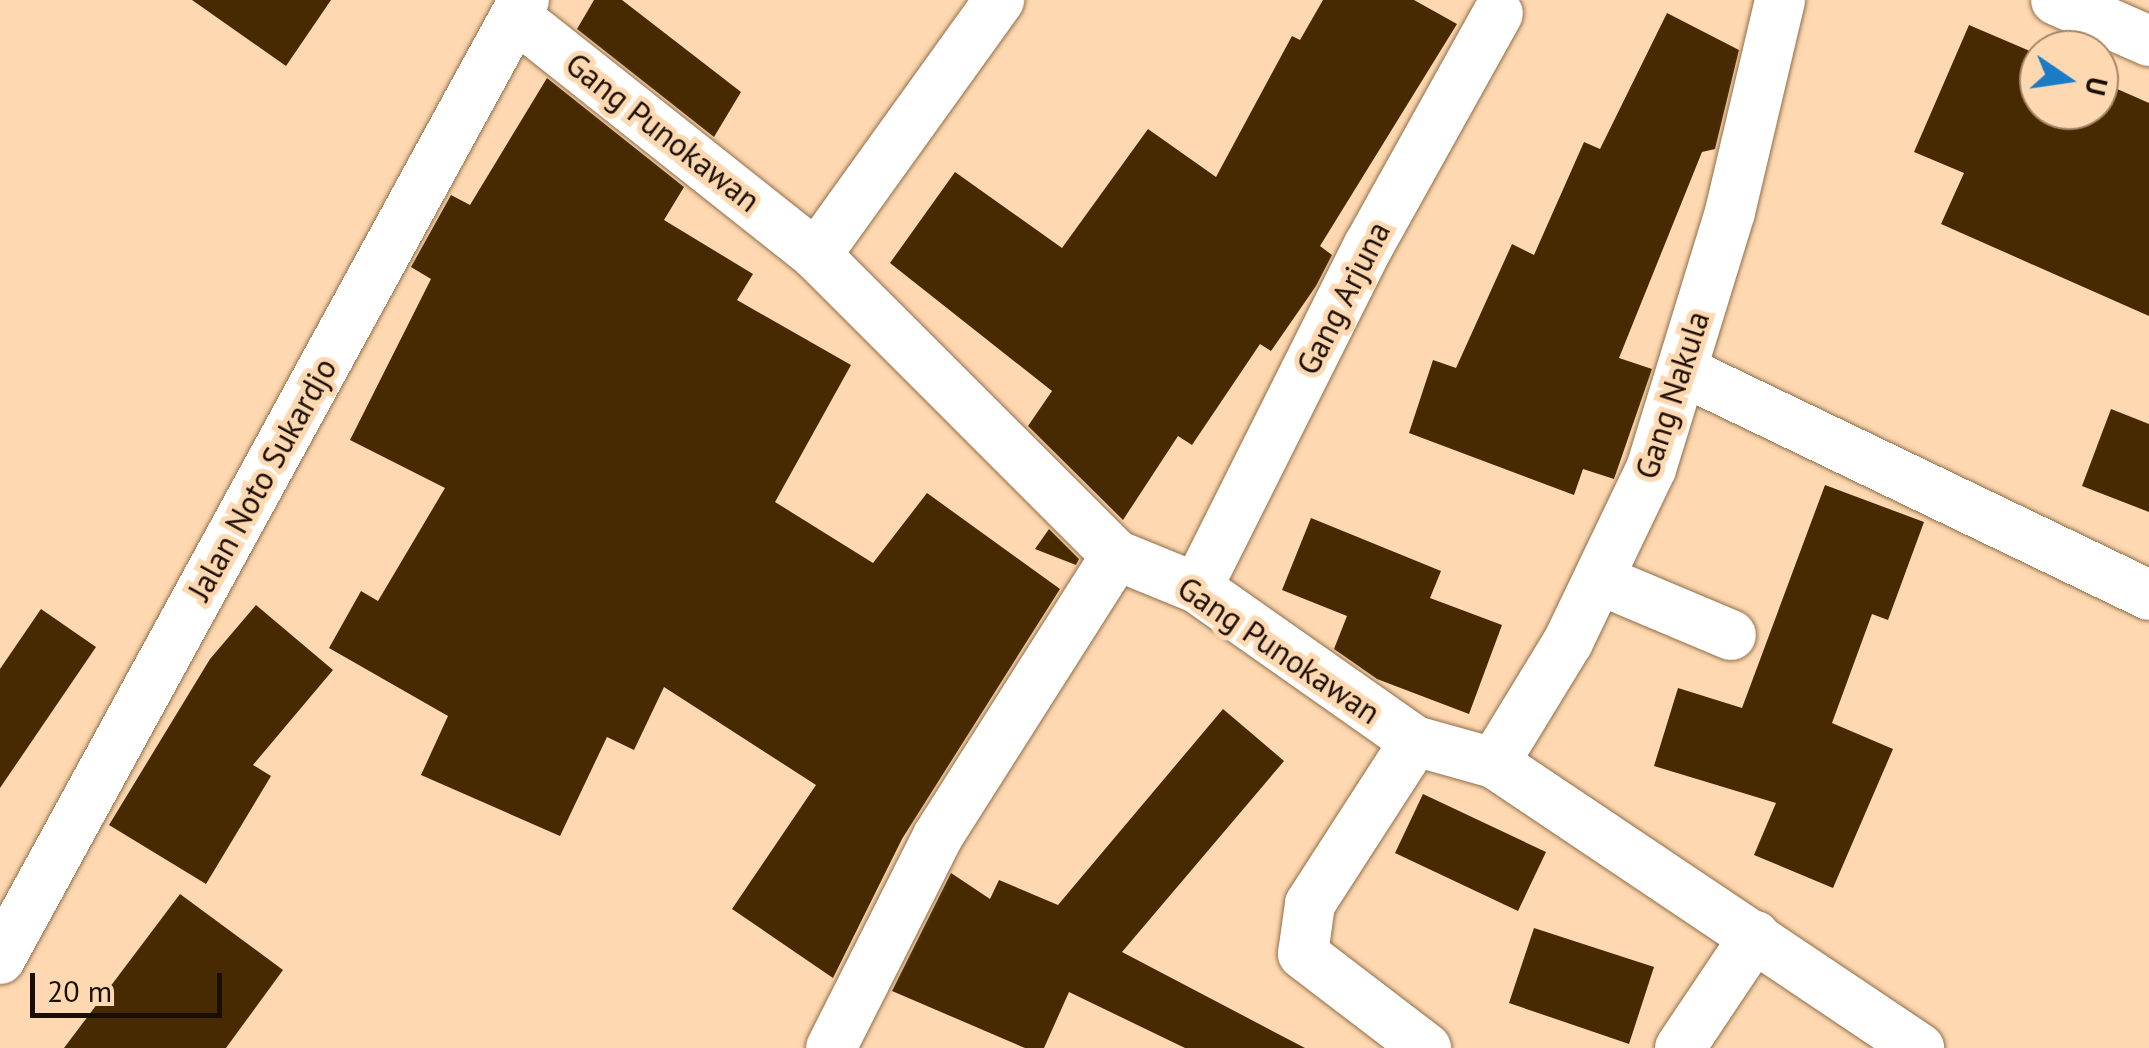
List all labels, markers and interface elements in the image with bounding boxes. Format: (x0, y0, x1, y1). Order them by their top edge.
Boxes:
north arrow (2019, 30, 2119, 130)
street label: Gang Punokawan (558, 44, 768, 220)
text: U (2077, 74, 2117, 99)
street label: Gang Arjuna (1288, 215, 1398, 381)
street label: Gang Nakula (1627, 306, 1717, 484)
street label: Jalan Noto Sukardjo (180, 351, 344, 607)
street label: Gang Punokawan (1171, 568, 1387, 732)
scale bar (35, 953, 228, 1015)
text: 20 m (47, 971, 112, 1010)

